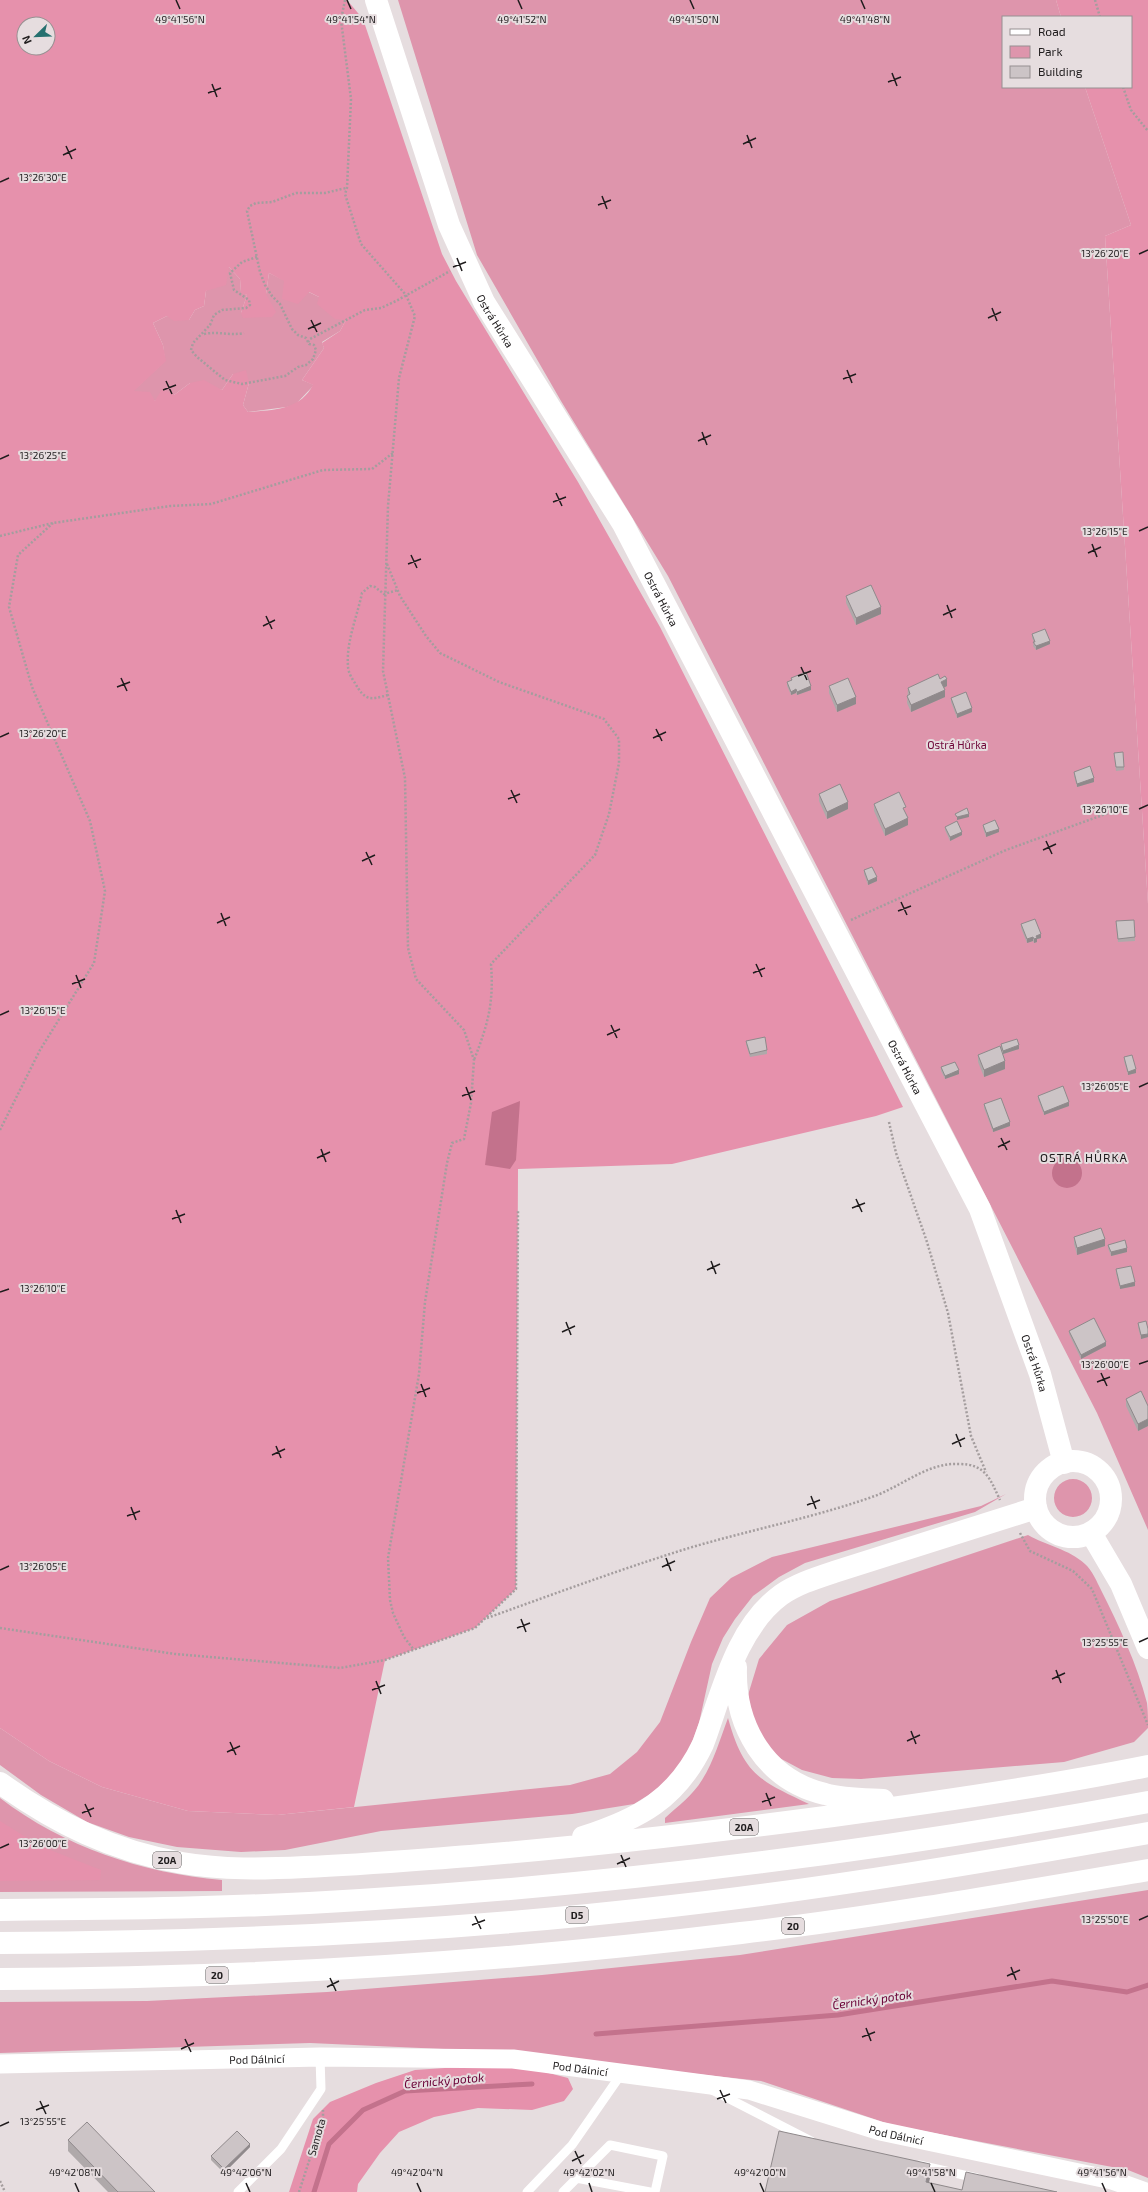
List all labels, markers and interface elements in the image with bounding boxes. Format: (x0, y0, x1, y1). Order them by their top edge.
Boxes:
text: 49°41'56"N (155, 13, 205, 25)
text: 49°41'54"N (326, 13, 376, 25)
text: 49°41'52"N (497, 13, 547, 25)
text: 49°41'50"N (669, 13, 719, 25)
text: 49°41'48"N (840, 13, 890, 25)
north arrow (16, 16, 56, 56)
legend (1002, 16, 1132, 88)
text: Road (1038, 24, 1066, 38)
text: N (19, 34, 34, 46)
text: Park (1038, 44, 1063, 58)
text: Building (1038, 64, 1083, 78)
text: 13°26'30"E (19, 171, 67, 183)
text: 13°26'20"E (1081, 247, 1129, 259)
street label: Ostrá Hůrka (475, 292, 517, 349)
text: 13°26'25"E (20, 449, 67, 461)
text: 13°26'15"E (1082, 525, 1128, 537)
street label: Ostrá Hůrka (642, 569, 681, 628)
text: 13°26'20"E (19, 727, 67, 739)
park label: Ostrá Hůrka (927, 738, 987, 751)
text: 13°26'10"E (1082, 803, 1128, 815)
text: 13°26'15"E (20, 1004, 66, 1016)
street label: Ostrá Hůrka (886, 1037, 925, 1096)
text: 13°26'05"E (1081, 1080, 1129, 1092)
district label: OSTRÁ HŮRKA (1040, 1150, 1128, 1164)
text: 13°26'10"E (20, 1282, 66, 1294)
street label: Ostrá Hůrka (1020, 1332, 1051, 1393)
text: 13°26'00"E (1081, 1358, 1129, 1370)
text: 13°26'05"E (19, 1560, 67, 1572)
text: 13°25'55"E (1082, 1636, 1128, 1648)
road number: 20A (730, 1819, 758, 1835)
text: 13°26'00"E (19, 1837, 67, 1849)
road number: 20A (153, 1852, 181, 1868)
road number: D5 (566, 1907, 588, 1923)
text: 13°25'50"E (1082, 1913, 1129, 1925)
road number: 20 (782, 1918, 804, 1934)
road number: 20 (206, 1967, 228, 1983)
water label: Černický potok (831, 1986, 913, 2013)
street label: Pod Dálnicí (229, 2051, 286, 2065)
street label: Pod Dálnicí (552, 2058, 610, 2078)
water label: Černický potok (403, 2070, 485, 2091)
text: 13°25'55"E (20, 2115, 66, 2127)
street label: Samota (304, 2117, 328, 2157)
street label: Pod Dálnicí (867, 2121, 926, 2147)
text: 49°42'08"N (49, 2166, 101, 2178)
text: 49°42'06"N (220, 2166, 272, 2178)
text: 49°42'04"N (391, 2166, 443, 2178)
text: 49°42'02"N (563, 2166, 615, 2178)
text: 49°42'00"N (734, 2166, 786, 2178)
text: 49°41'58"N (906, 2166, 956, 2178)
text: 49°41'56"N (1077, 2166, 1127, 2178)

